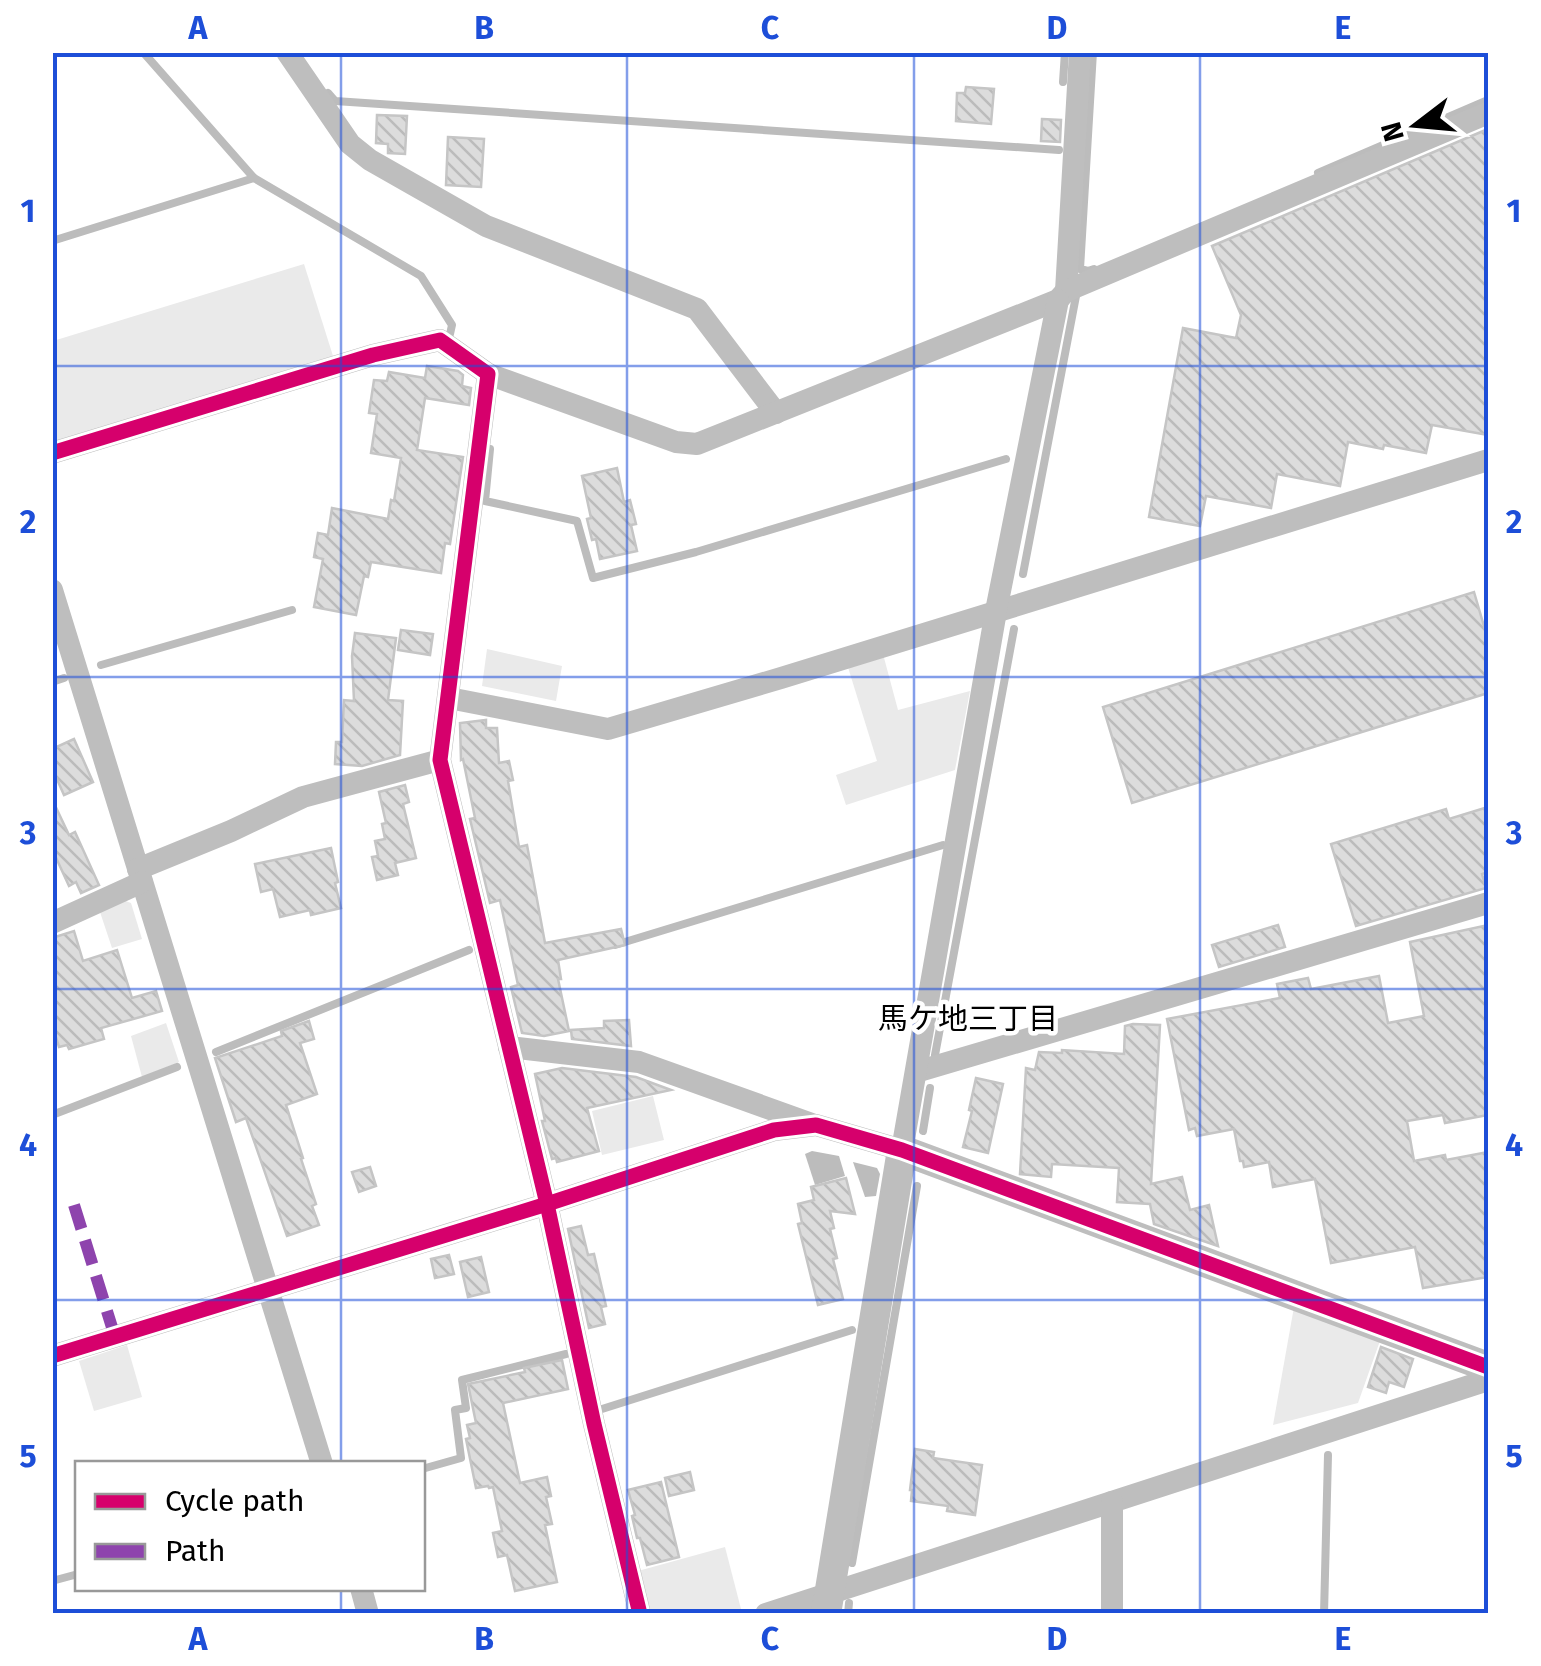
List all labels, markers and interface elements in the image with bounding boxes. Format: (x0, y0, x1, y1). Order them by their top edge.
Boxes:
text: A (188, 9, 209, 47)
text: B (474, 9, 494, 47)
text: C (761, 9, 780, 47)
text: D (1047, 9, 1067, 47)
text: E (1335, 9, 1351, 47)
north arrow (1366, 75, 1466, 175)
text: N (1374, 118, 1411, 145)
text: 1 (21, 192, 35, 230)
text: 1 (1507, 192, 1521, 230)
text: 2 (20, 503, 36, 541)
text: 2 (1506, 503, 1522, 541)
text: 3 (19, 814, 36, 852)
text: 3 (1505, 814, 1522, 852)
district label: 馬ケ地三丁目 (878, 1001, 1058, 1037)
text: 4 (19, 1126, 37, 1164)
text: 4 (1505, 1126, 1523, 1164)
text: 5 (19, 1437, 37, 1475)
text: 5 (1505, 1437, 1523, 1475)
legend (75, 1461, 425, 1591)
text: Cycle path (165, 1483, 304, 1519)
text: Path (165, 1533, 226, 1569)
text: A (188, 1620, 209, 1658)
text: B (474, 1620, 494, 1658)
text: C (761, 1620, 780, 1658)
text: D (1047, 1620, 1067, 1658)
text: E (1335, 1620, 1351, 1658)

